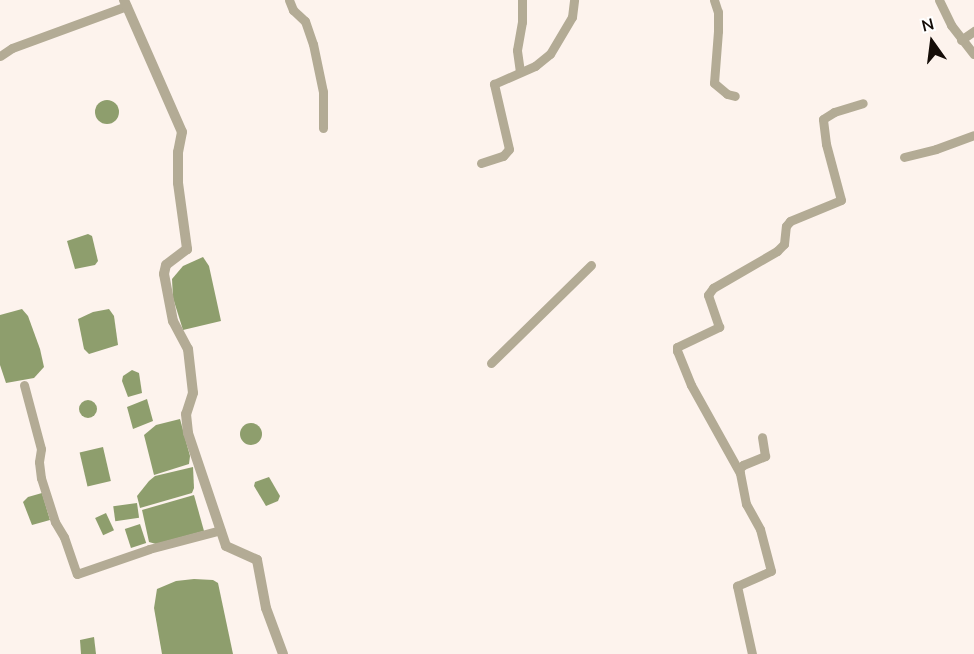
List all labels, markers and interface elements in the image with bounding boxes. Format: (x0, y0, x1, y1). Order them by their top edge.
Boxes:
north arrow (902, 12, 962, 72)
text: N (919, 13, 936, 36)

